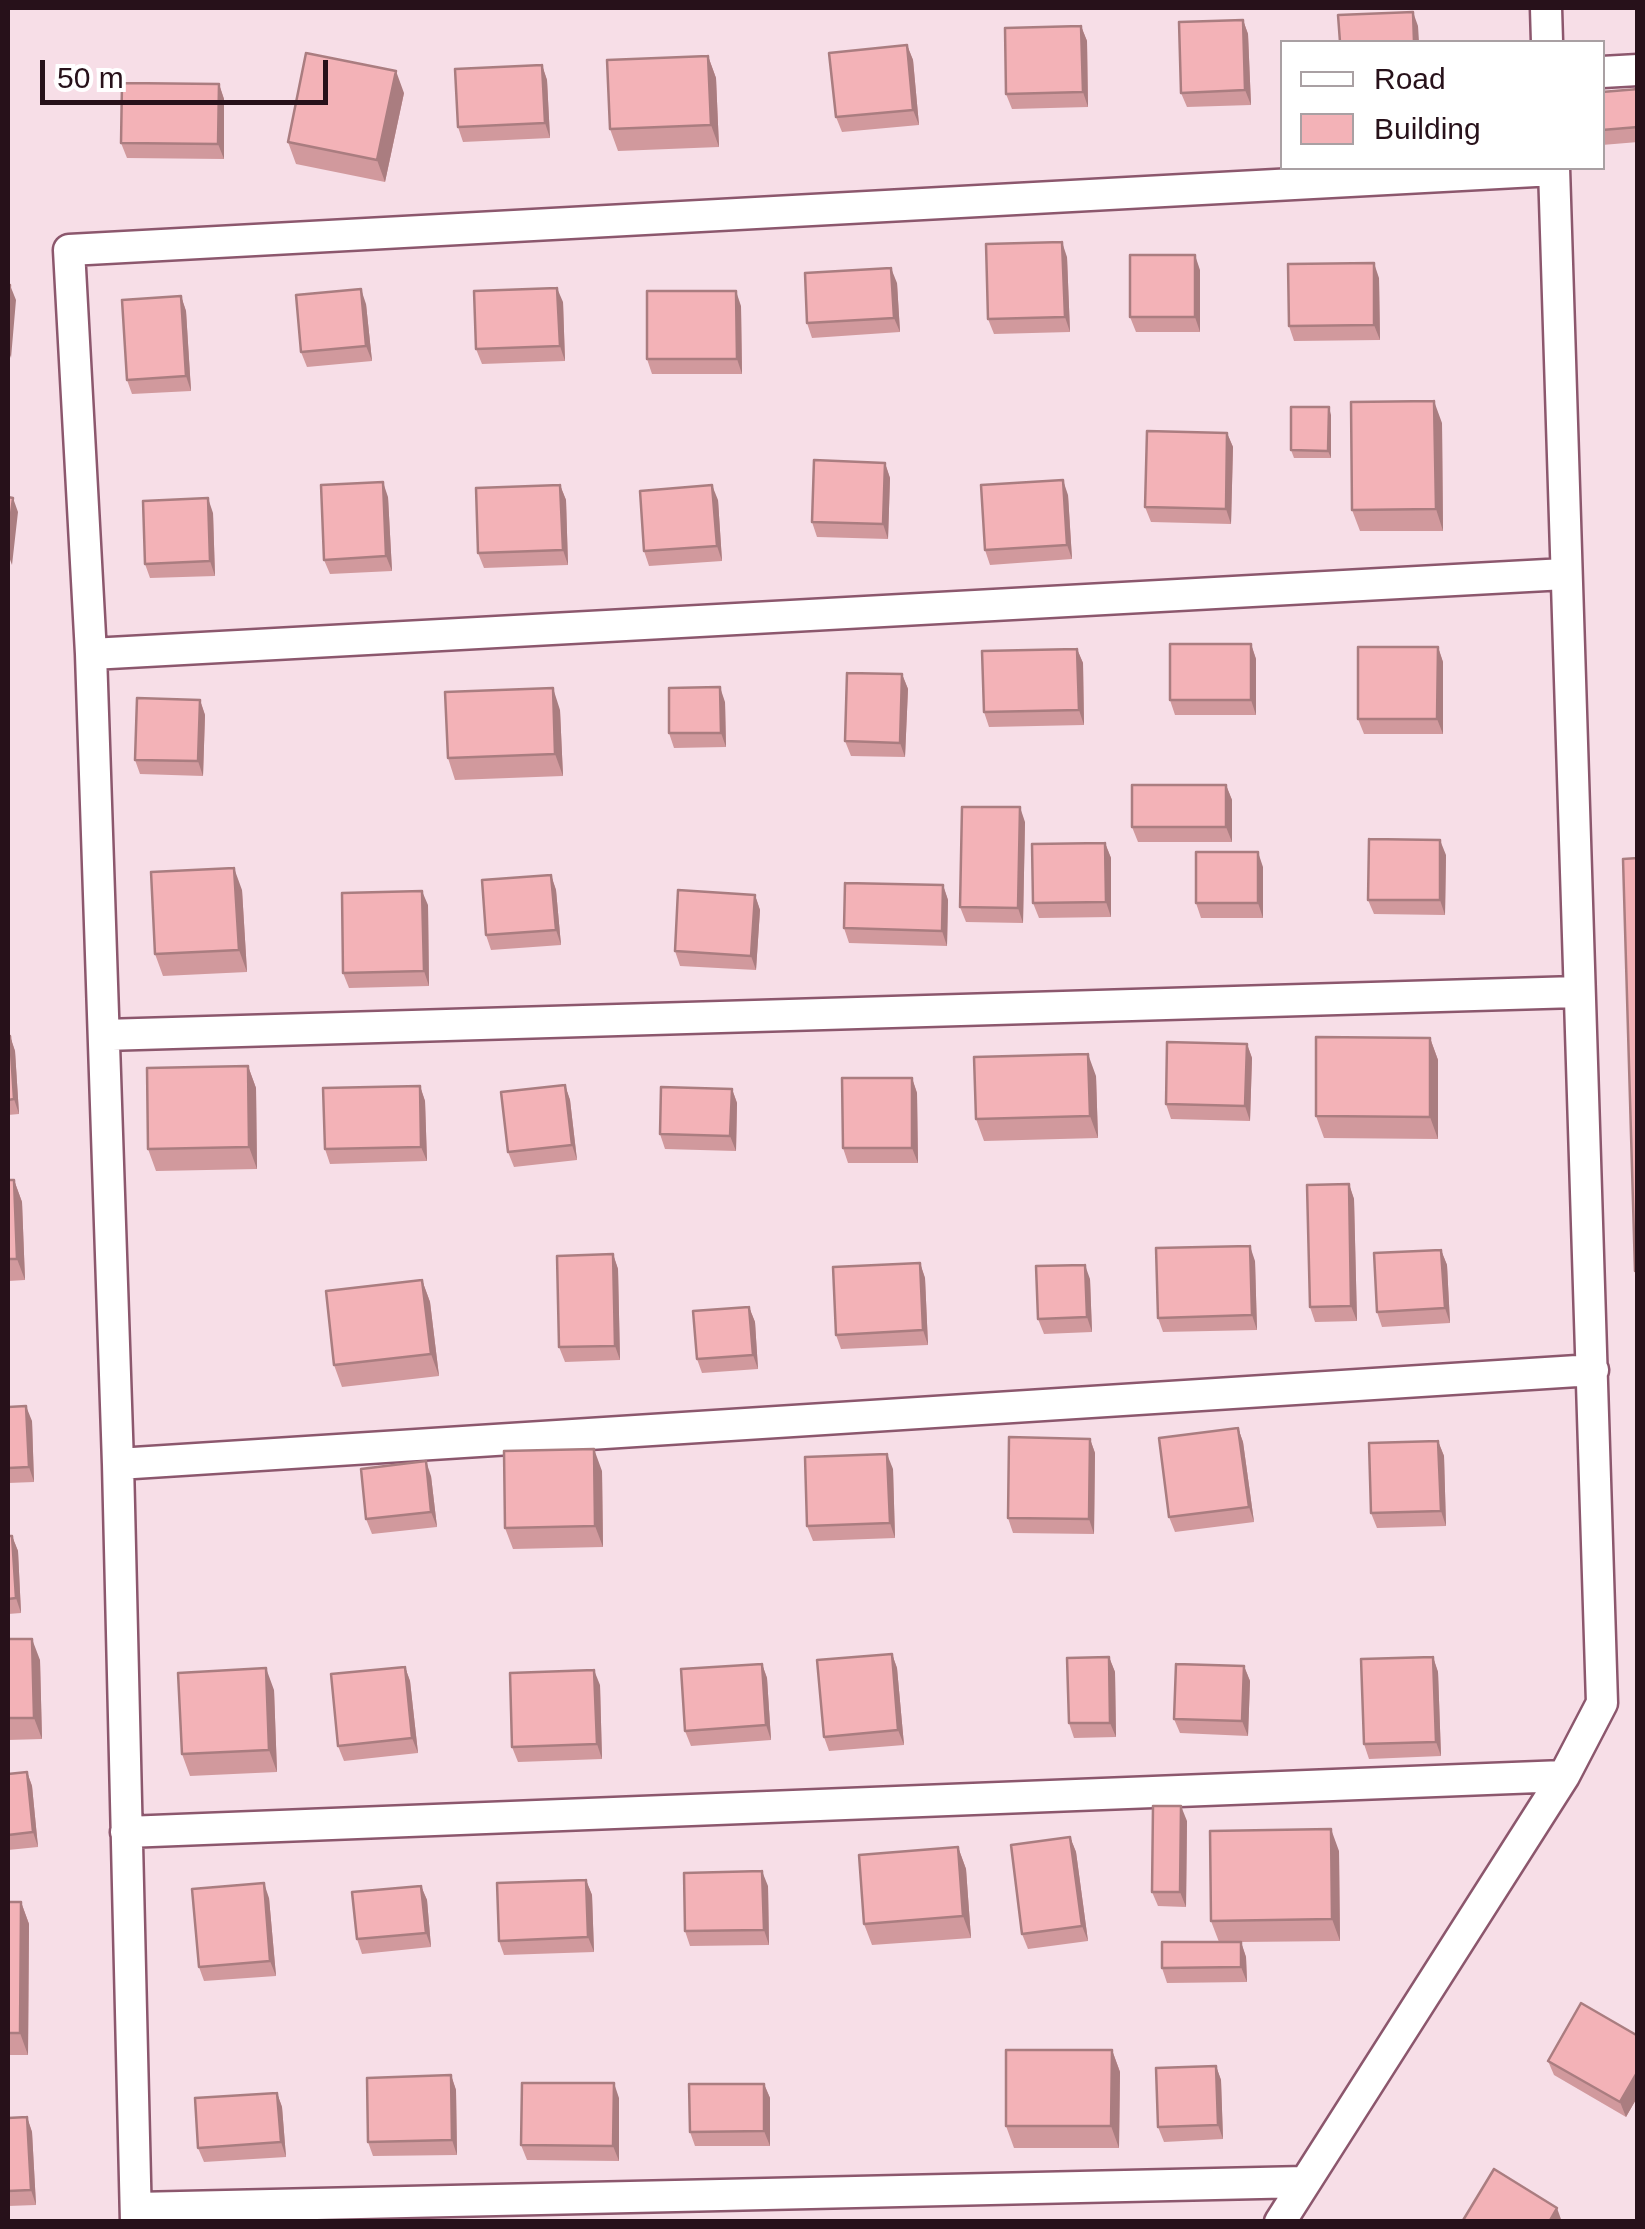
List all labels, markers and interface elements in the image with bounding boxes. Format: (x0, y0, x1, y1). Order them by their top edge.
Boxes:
scale bar (45, 40, 332, 102)
legend (1280, 40, 1605, 170)
text: 50 m (57, 61, 124, 94)
text: Road (1374, 62, 1446, 95)
text: Building (1374, 112, 1481, 145)

